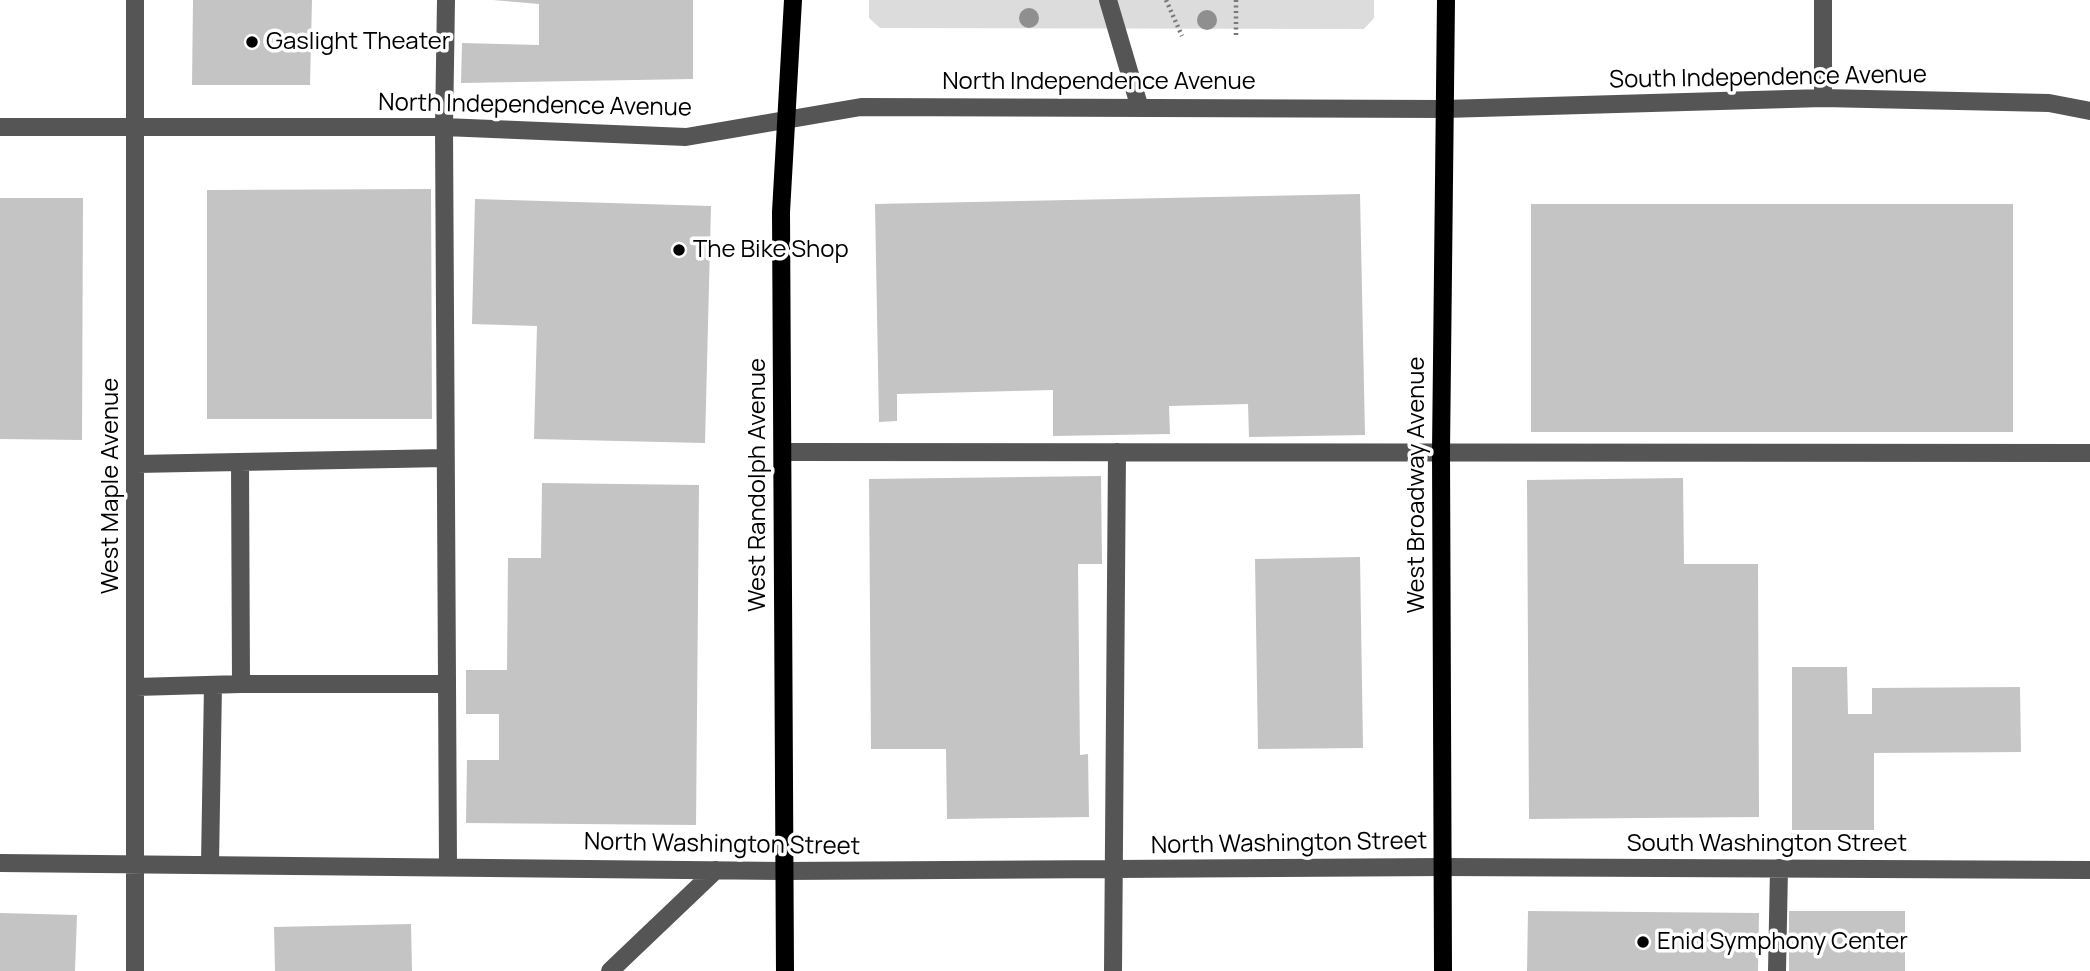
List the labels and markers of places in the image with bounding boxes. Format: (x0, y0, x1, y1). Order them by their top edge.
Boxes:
place label: Gaslight Theater (266, 28, 450, 56)
marker: Gaslight Theater (244, 34, 260, 50)
place label: The Bike Shop (693, 236, 849, 264)
marker: The Bike Shop (671, 242, 687, 258)
place label: Enid Symphony Center (1657, 928, 1908, 956)
marker: Enid Symphony Center (1635, 934, 1651, 950)

